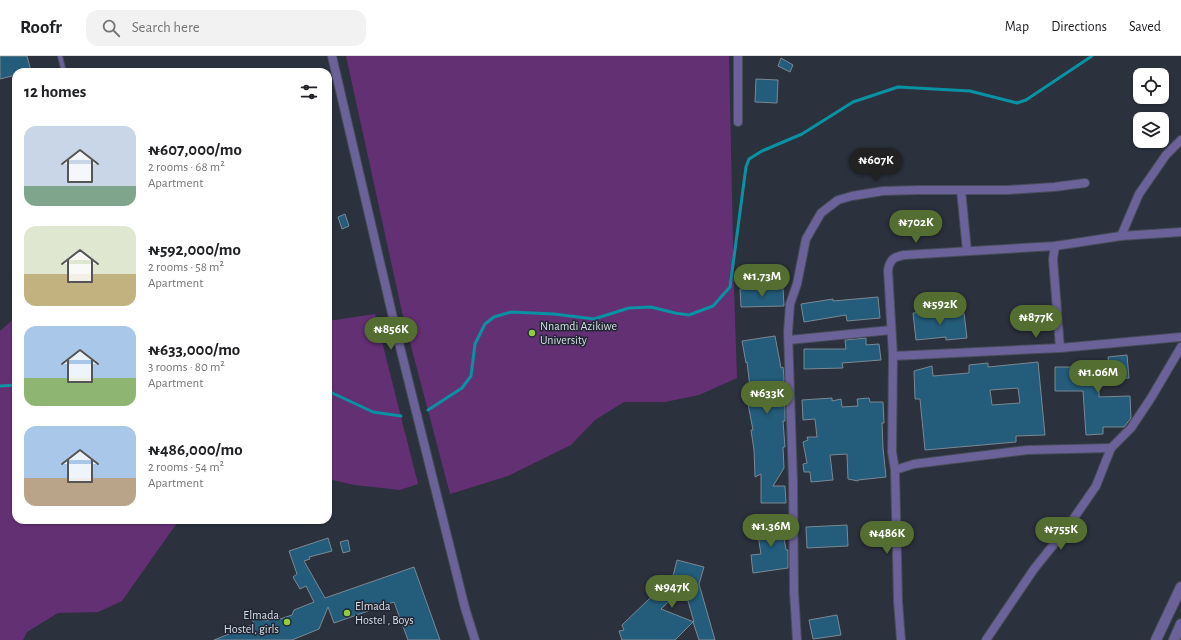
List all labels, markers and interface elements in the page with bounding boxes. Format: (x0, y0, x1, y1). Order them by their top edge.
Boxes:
search box (86, 10, 366, 46)
icon: search (100, 17, 122, 39)
text: Roofr (20, 18, 62, 37)
text: Search here (132, 20, 200, 35)
text: Map (1005, 20, 1029, 34)
text: Directions (1051, 20, 1107, 34)
text: Saved (1129, 20, 1161, 34)
map controls (1133, 68, 1169, 148)
button: locate (1133, 68, 1169, 104)
icon: filters (298, 81, 320, 103)
text: 12 homes (24, 83, 86, 100)
button: layers (1133, 112, 1169, 148)
text: ₦607,000/mo (148, 141, 242, 158)
icon: home (56, 142, 104, 190)
pin: ₦607K (848, 148, 904, 182)
text: ₦607K (858, 154, 894, 167)
text: 2 rooms · 68 m² (148, 161, 225, 174)
text: Apartment (148, 177, 203, 190)
pin: ₦702K (888, 210, 944, 244)
text: ₦702K (898, 216, 934, 229)
text: ₦592,000/mo (148, 241, 241, 258)
icon: home (56, 242, 104, 290)
text: 2 rooms · 58 m² (148, 261, 224, 274)
pin: ₦1.73M (729, 264, 795, 298)
text: ₦1.73M (743, 270, 781, 283)
text: Apartment (148, 277, 203, 290)
pin: ₦592K (912, 292, 968, 326)
text: ₦592K (923, 298, 957, 311)
pin: ₦877K (1008, 305, 1064, 339)
text: ₦877K (1019, 311, 1053, 324)
pin: ₦856K (363, 317, 419, 351)
place label: Nnamdi Azikiwe University (540, 320, 617, 347)
text: ₦856K (373, 323, 409, 336)
marker: Nnamdi Azikiwe University (527, 328, 537, 338)
text: ₦633,000/mo (148, 341, 240, 358)
icon: home (56, 342, 104, 390)
pin: ₦1.06M (1065, 360, 1131, 394)
text: 3 rooms · 80 m² (148, 361, 225, 374)
text: ₦1.06M (1078, 366, 1118, 379)
text: Apartment (148, 377, 203, 390)
pin: ₦633K (739, 381, 795, 415)
text: ₦633K (750, 387, 784, 400)
text: ₦486,000/mo (148, 441, 243, 458)
icon: home (56, 442, 104, 490)
text: 2 rooms · 54 m² (148, 461, 224, 474)
text: Apartment (148, 477, 203, 490)
pin: ₦1.36M (738, 514, 804, 548)
pin: ₦755K (1033, 517, 1089, 551)
text: ₦1.36M (751, 520, 791, 533)
pin: ₦486K (859, 521, 915, 555)
text: ₦755K (1044, 523, 1078, 536)
text: ₦486K (869, 527, 905, 540)
pin: ₦947K (644, 575, 700, 609)
text: ₦947K (654, 581, 690, 594)
place label: Elmada Hostel , Boys (355, 600, 414, 627)
marker: Elmada Hostel , Boys (342, 608, 352, 618)
place label: Elmada Hostel, girls (224, 609, 279, 635)
marker: Elmada Hostel, girls (282, 617, 292, 627)

